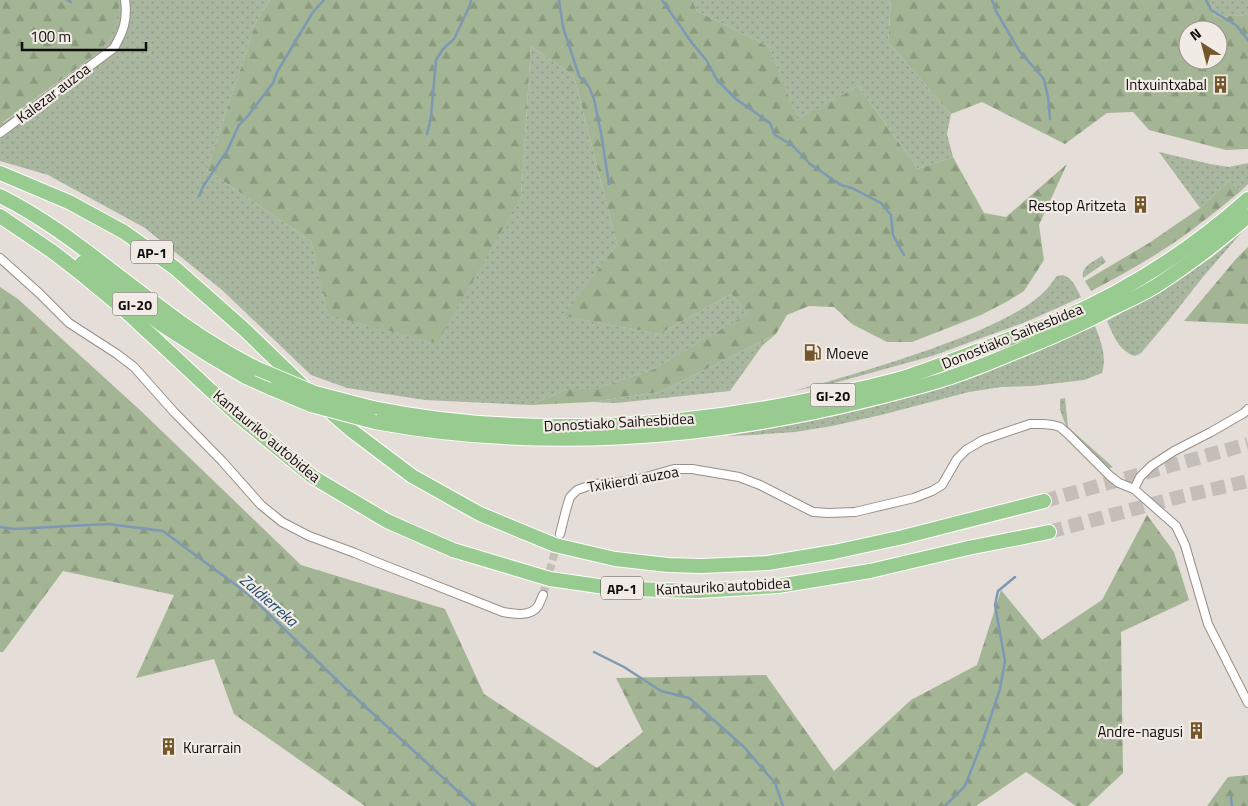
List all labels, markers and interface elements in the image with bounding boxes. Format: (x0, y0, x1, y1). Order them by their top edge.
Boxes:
scale bar (22, 20, 146, 52)
north arrow (1178, 20, 1228, 70)
text: N (1185, 23, 1205, 45)
text: 100 m (30, 25, 71, 48)
street label: Kalezar auzoa (11, 57, 95, 129)
place label: Intxuintxabal (1126, 73, 1207, 96)
building icon: Intxuintxabal (1211, 74, 1231, 94)
place label: Restop Aritzeta (1028, 194, 1126, 217)
building icon: Restop Aritzeta (1130, 195, 1150, 215)
road number: AP-1 (131, 240, 173, 264)
road number: GI-20 (112, 292, 158, 316)
street label: Donostiako Saihesbidea (938, 297, 1087, 375)
place label: Moeve (826, 342, 869, 365)
fuel station icon: Moeve (802, 343, 822, 363)
street label: Kantauriko autobidea (208, 384, 326, 488)
road number: GI-20 (810, 384, 856, 406)
street label: Donostiako Saihesbidea (543, 407, 695, 437)
street label: Txikierdi auzoa (586, 460, 681, 498)
water label: Zaldierreka (235, 568, 304, 633)
street label: Kantauriko autobidea (655, 571, 791, 601)
road number: AP-1 (601, 576, 643, 600)
place label: Andre-nagusi (1097, 720, 1183, 743)
building icon: Andre-nagusi (1187, 721, 1207, 741)
place label: Kurarrain (183, 736, 241, 759)
building icon: Kurarrain (159, 737, 179, 757)

